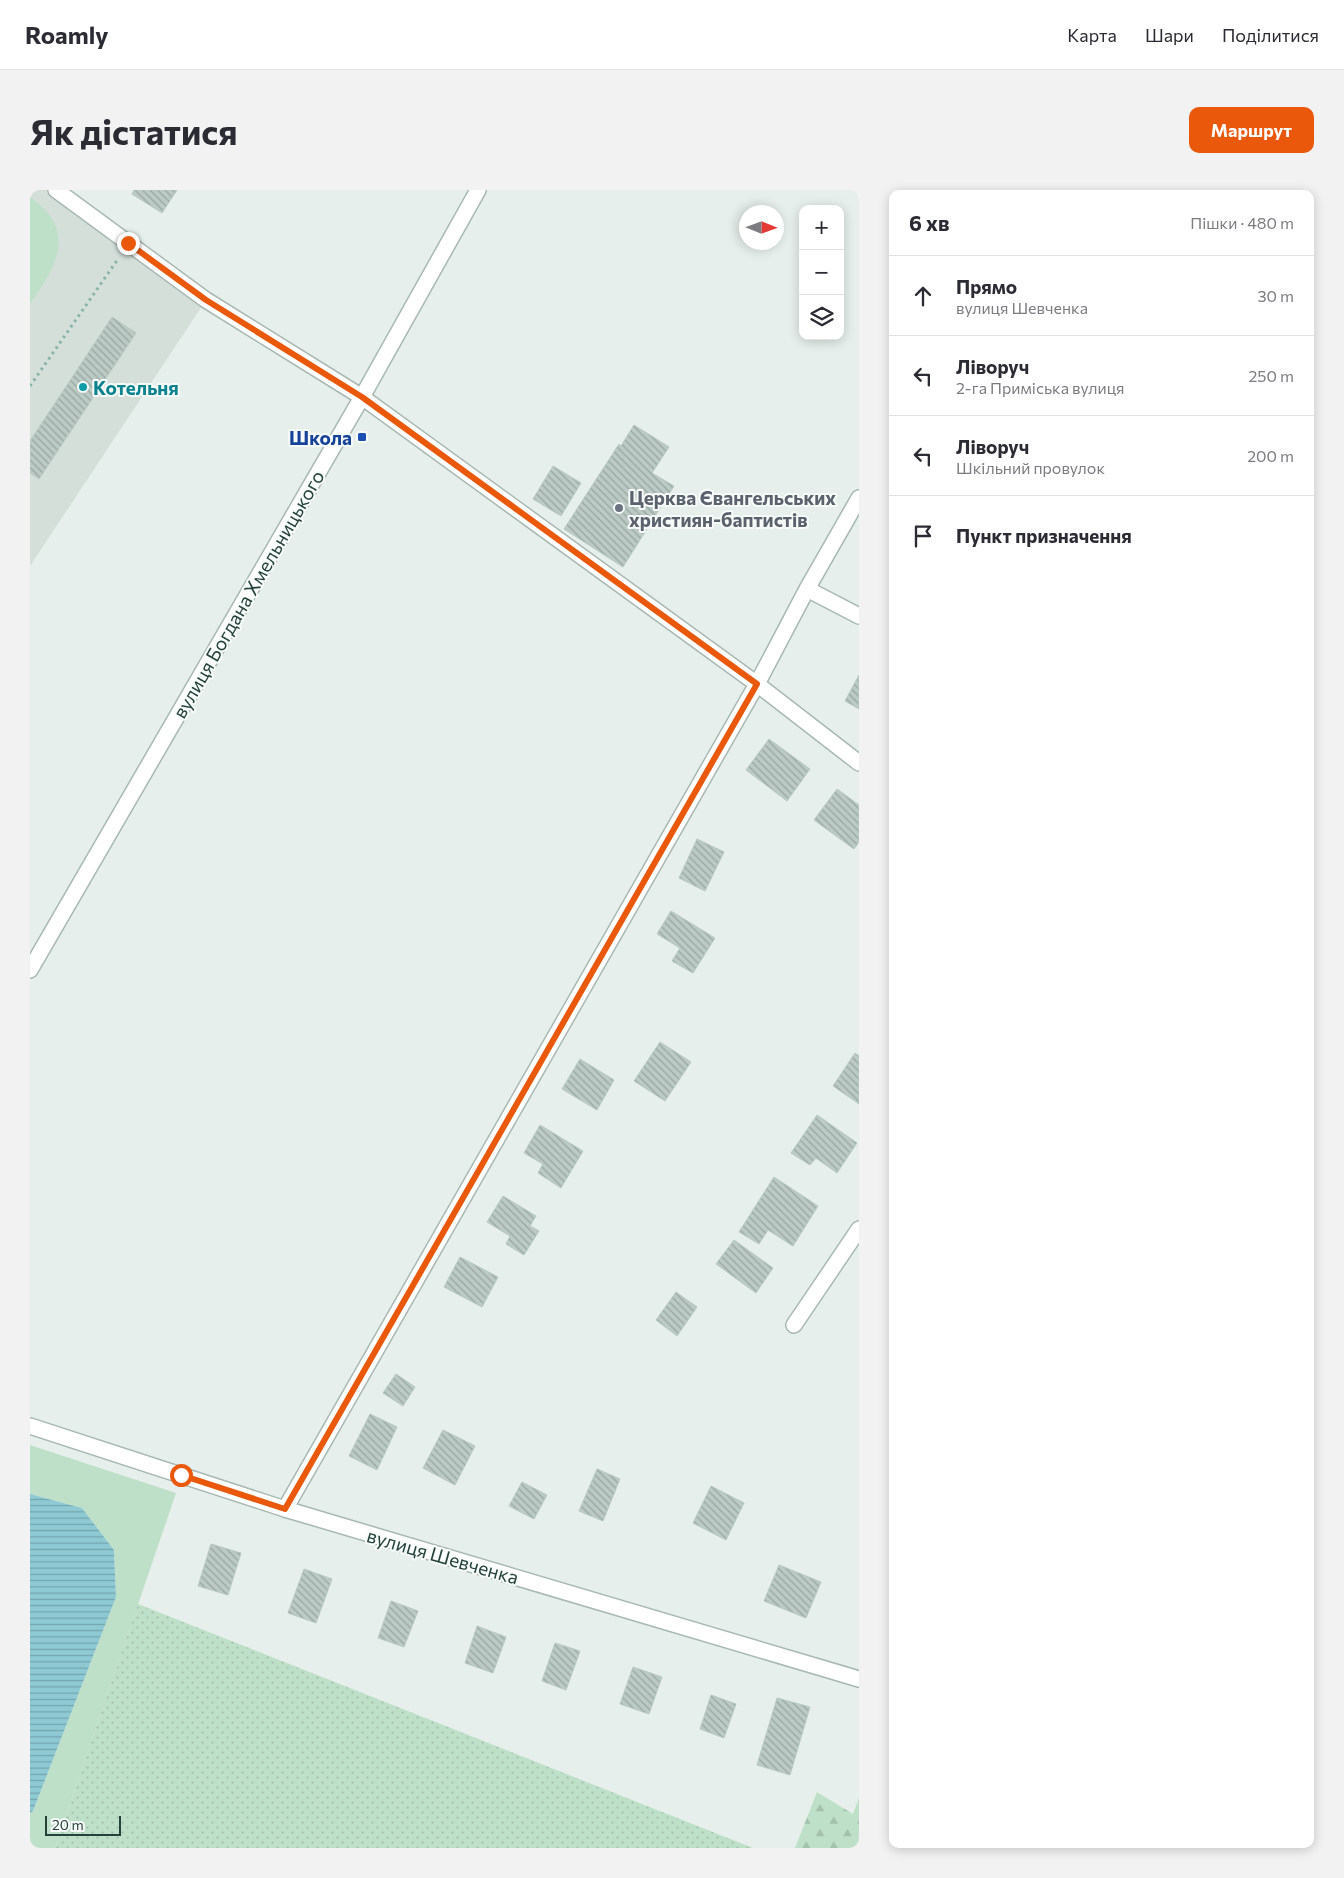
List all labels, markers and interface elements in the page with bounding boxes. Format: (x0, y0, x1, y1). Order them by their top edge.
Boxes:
text: Roamly (25, 20, 108, 49)
text: Карта (1067, 24, 1117, 46)
text: Шари (1145, 24, 1194, 46)
text: Поділитися (1222, 24, 1319, 46)
button: Маршрут (1189, 107, 1314, 153)
text: Як дістатися (30, 109, 238, 152)
north arrow (739, 205, 784, 250)
map controls (799, 205, 844, 340)
button: + (799, 205, 844, 250)
text: 6 хв (909, 210, 949, 235)
text: Пішки · 480 m (1190, 213, 1294, 232)
route end (117, 232, 140, 255)
button: − (799, 250, 844, 295)
text: Прямо (956, 275, 1017, 298)
icon: ahead (909, 282, 937, 310)
text: 30 m (1257, 286, 1294, 305)
button: layers (799, 295, 844, 340)
text: вулиця Шевченка (956, 298, 1088, 317)
text: Ліворуч (956, 355, 1029, 378)
icon: left (909, 362, 937, 390)
text: 250 m (1248, 366, 1294, 385)
place label: Котельня (93, 376, 179, 399)
text: 2-га Приміська вулиця (956, 378, 1124, 397)
marker: Котельня (77, 381, 89, 393)
place label: Школа (289, 426, 352, 449)
marker: Школа (356, 431, 368, 443)
text: Ліворуч (956, 435, 1029, 458)
icon: left (909, 442, 937, 470)
text: 200 m (1247, 446, 1294, 465)
text: Шкільний провулок (956, 458, 1105, 477)
street label: вулиця Богдана Хмельницького (167, 466, 329, 722)
place label: Церква Євангельських християн-баптистів (629, 486, 836, 531)
marker: Церква Євангельських християн-баптистів (613, 502, 625, 514)
icon: arrive (909, 522, 937, 550)
text: Пункт призначення (956, 524, 1132, 547)
route start (170, 1464, 193, 1487)
street label: вулиця Шевченка (365, 1523, 521, 1589)
scale bar (45, 1813, 121, 1836)
text: 20 m (52, 1816, 84, 1833)

